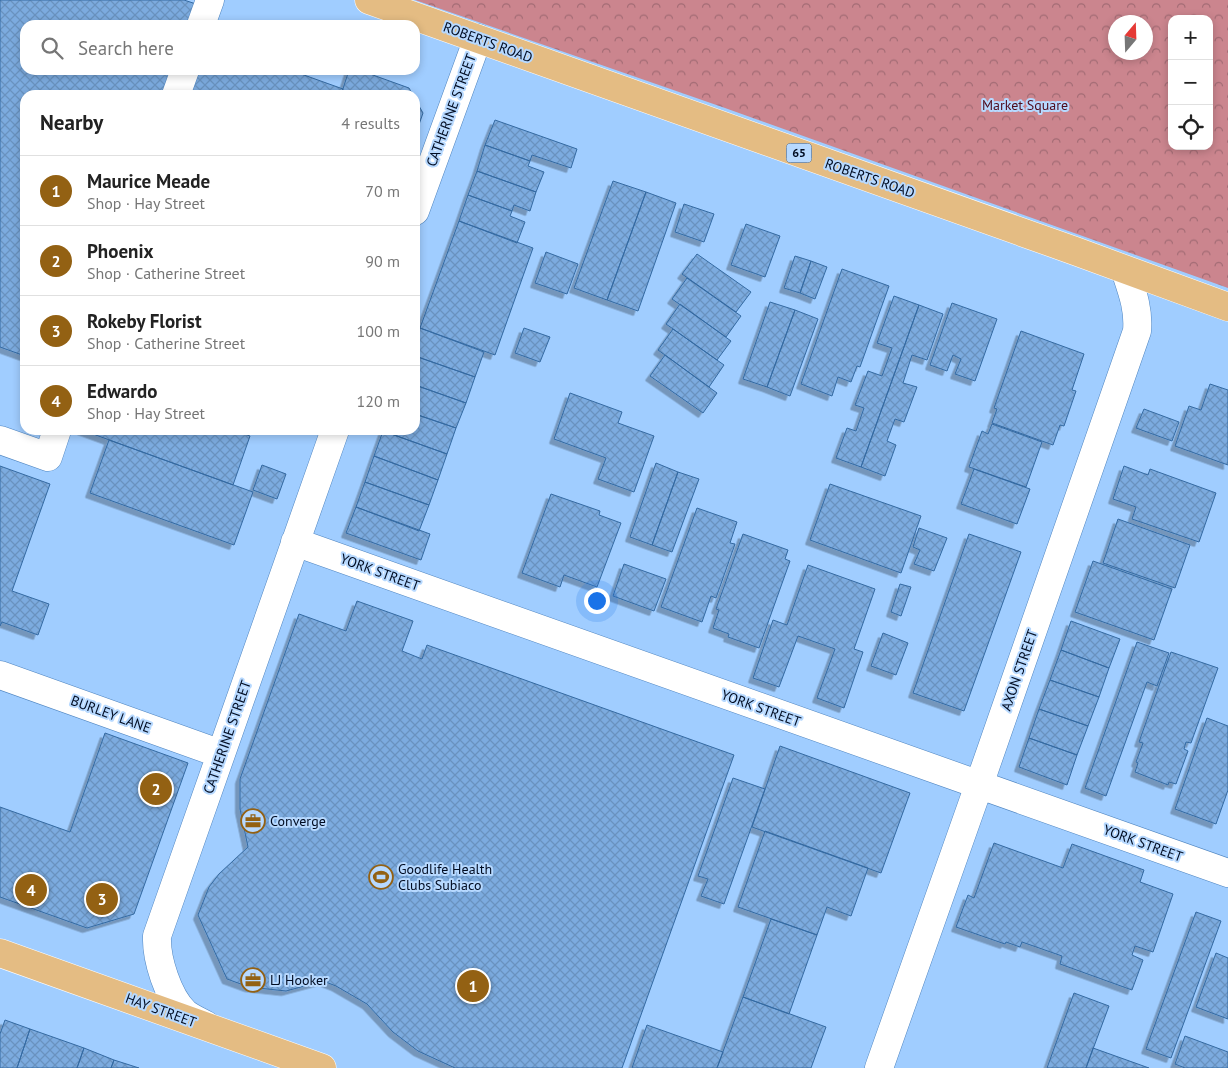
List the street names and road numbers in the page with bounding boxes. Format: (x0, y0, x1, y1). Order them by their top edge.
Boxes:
street label: ROBERTS ROAD (441, 18, 535, 66)
street label: CATHERINE STREET (422, 51, 480, 169)
road number: 65 (786, 144, 812, 162)
street label: ROBERTS ROAD (823, 154, 917, 202)
street label: YORK STREET (338, 549, 422, 595)
street label: AXON STREET (997, 627, 1041, 713)
street label: CATHERINE STREET (199, 678, 255, 796)
street label: YORK STREET (719, 685, 803, 731)
street label: BURLEY LANE (68, 691, 154, 737)
street label: YORK STREET (1101, 820, 1185, 866)
street label: HAY STREET (123, 989, 199, 1031)

